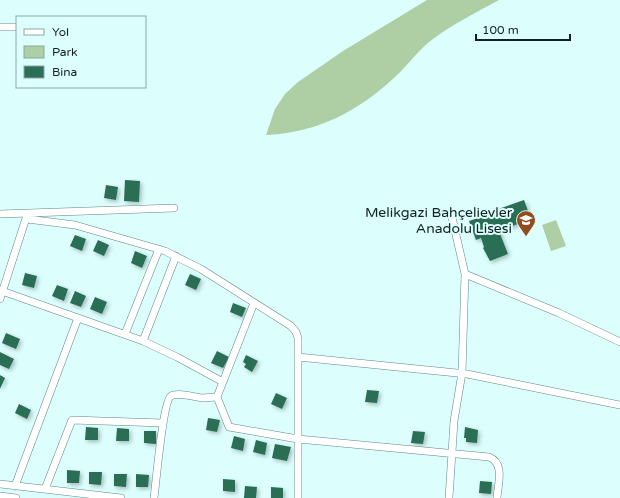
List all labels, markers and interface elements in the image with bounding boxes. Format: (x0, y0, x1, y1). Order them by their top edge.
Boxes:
legend (16, 16, 146, 88)
scale bar (476, 16, 570, 42)
text: 100 m (482, 23, 519, 37)
text: Yol (52, 25, 69, 39)
text: Park (52, 45, 78, 59)
text: Bina (52, 65, 77, 79)
place label: Melikgazi Bahçelievler Anadolu Lisesi (365, 204, 513, 237)
school or university icon: Melikgazi Bahçelievler Anadolu Lisesi (515, 209, 537, 237)

